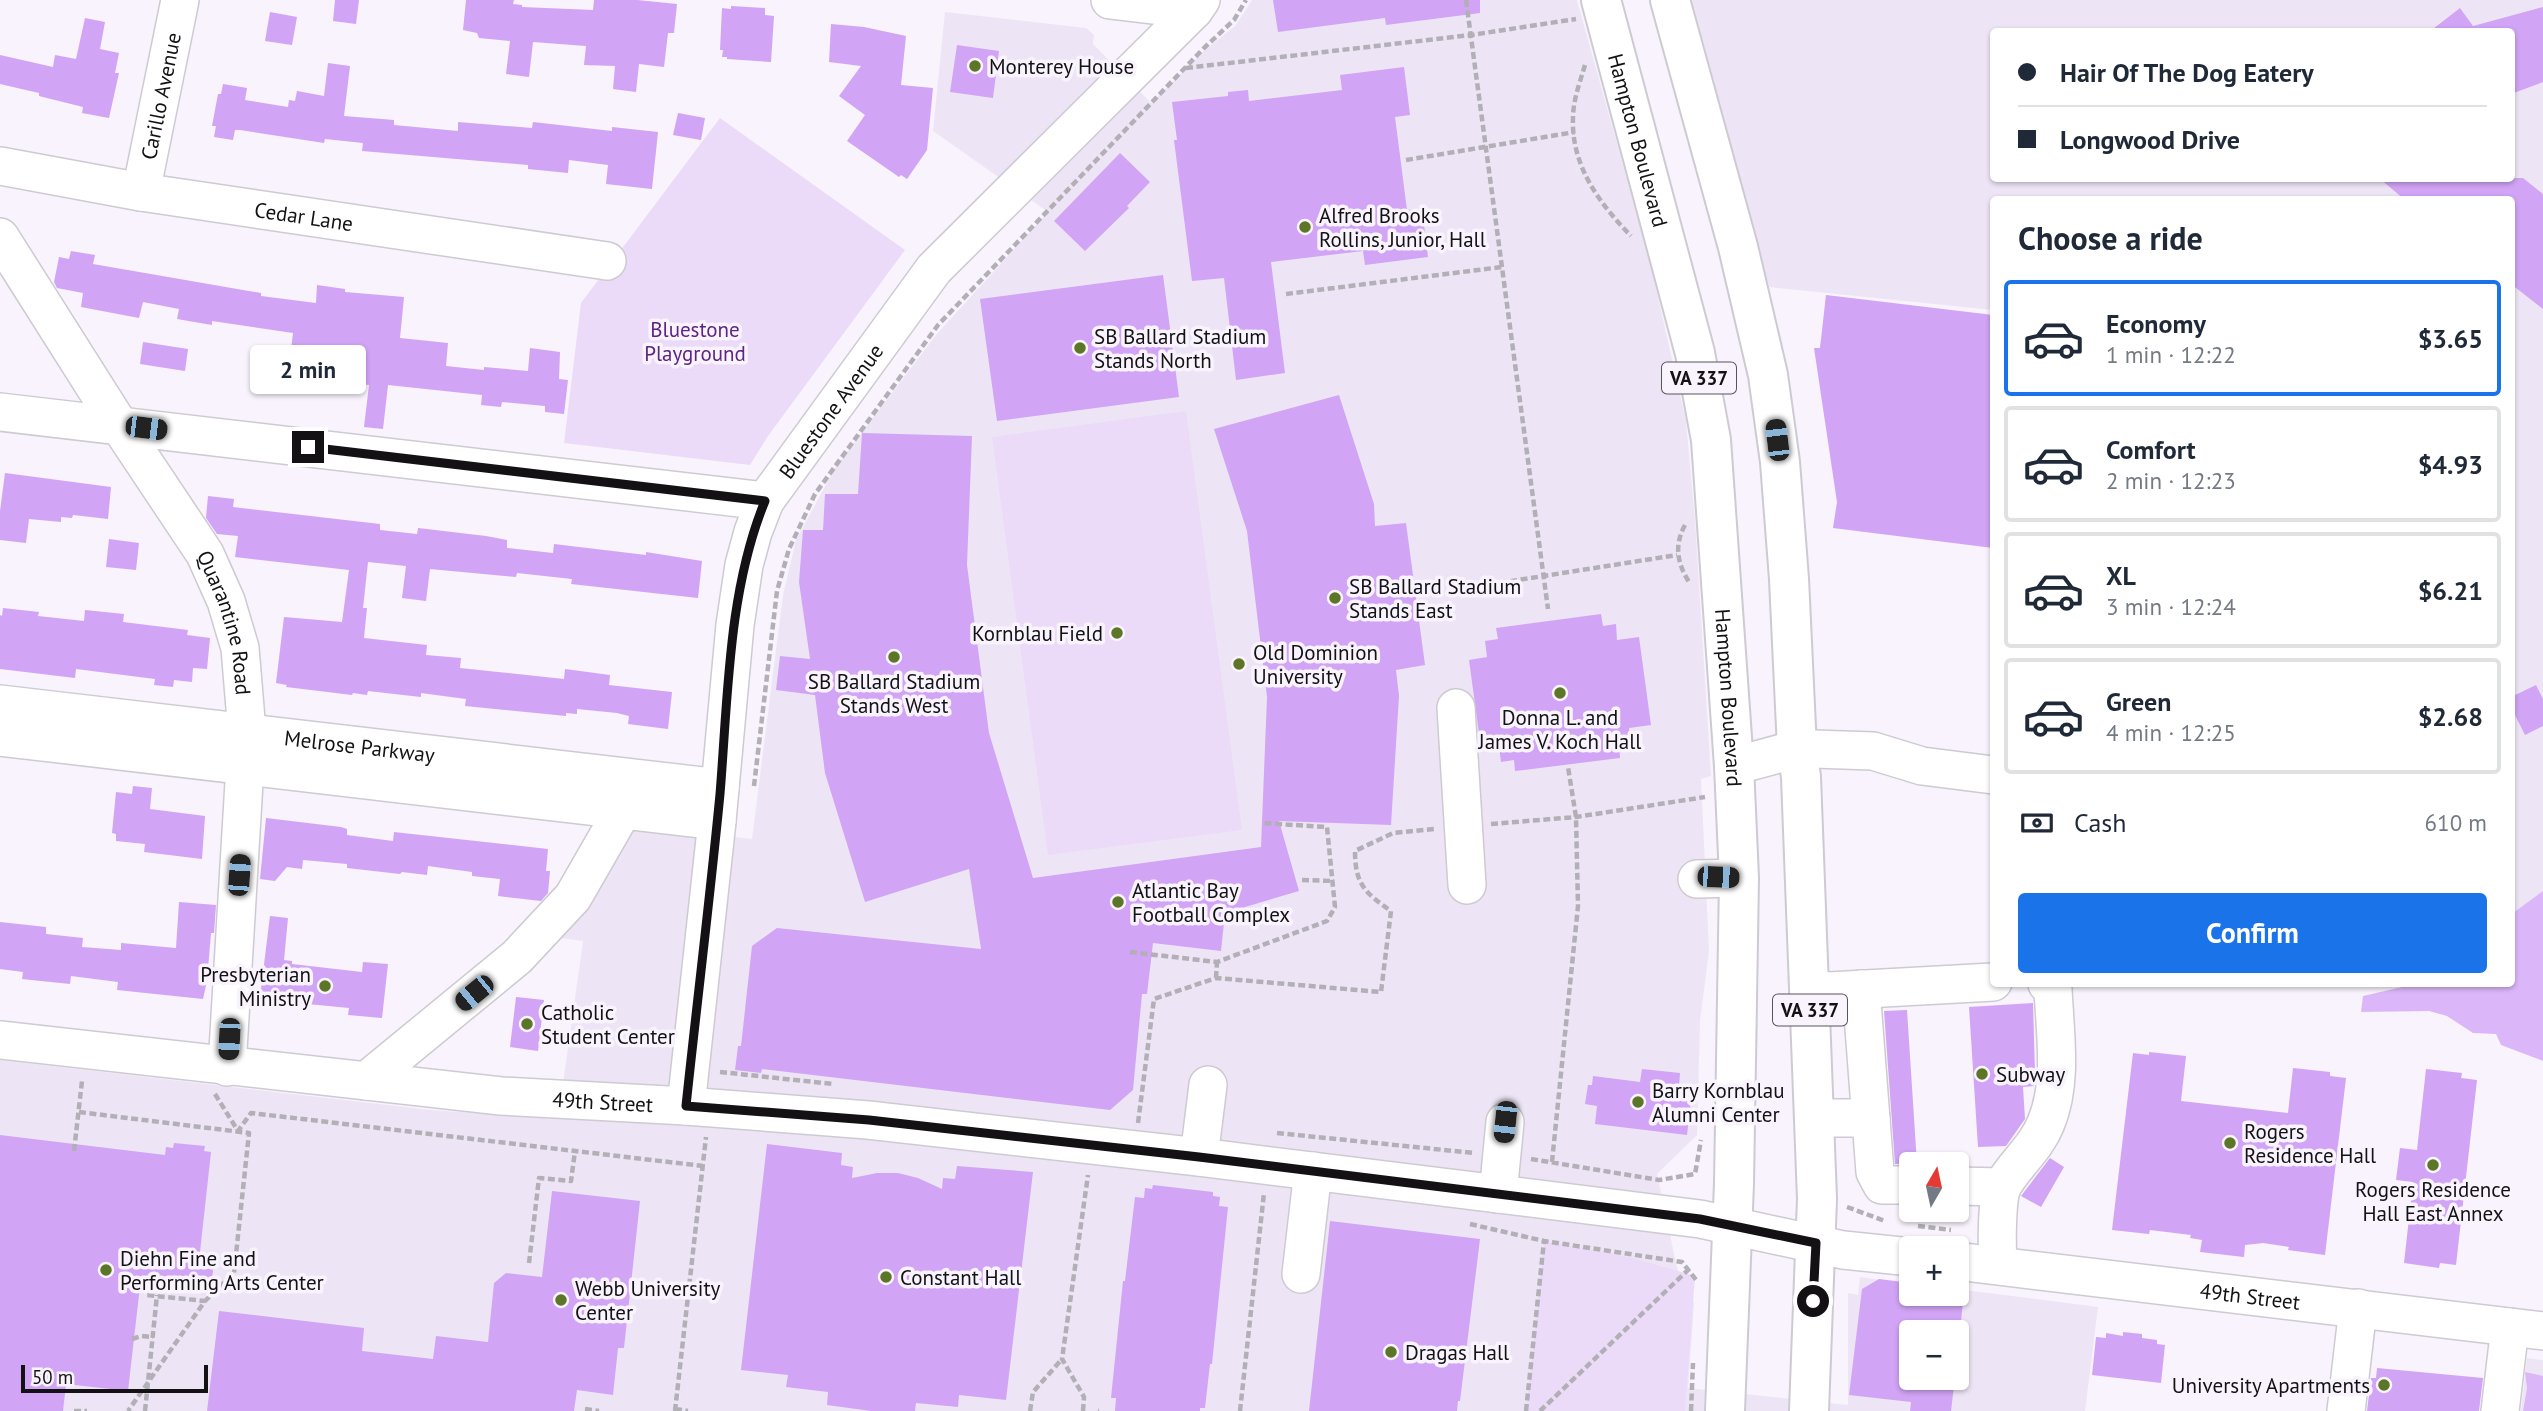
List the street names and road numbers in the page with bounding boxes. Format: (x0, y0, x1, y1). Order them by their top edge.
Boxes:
street label: Carillo Avenue (134, 30, 187, 162)
street label: Hampton Boulevard (1602, 50, 1674, 230)
street label: Cedar Lane (253, 195, 355, 237)
street label: Bluestone Avenue (773, 338, 889, 484)
road number: VA 337 (1662, 362, 1736, 394)
street label: Quarantine Road (192, 546, 257, 696)
street label: Hampton Boulevard (1709, 608, 1748, 787)
street label: Melrose Parkway (283, 724, 436, 768)
road number: VA 337 (1773, 994, 1847, 1026)
street label: 49th Street (552, 1085, 654, 1118)
street label: 49th Street (2198, 1277, 2302, 1315)

